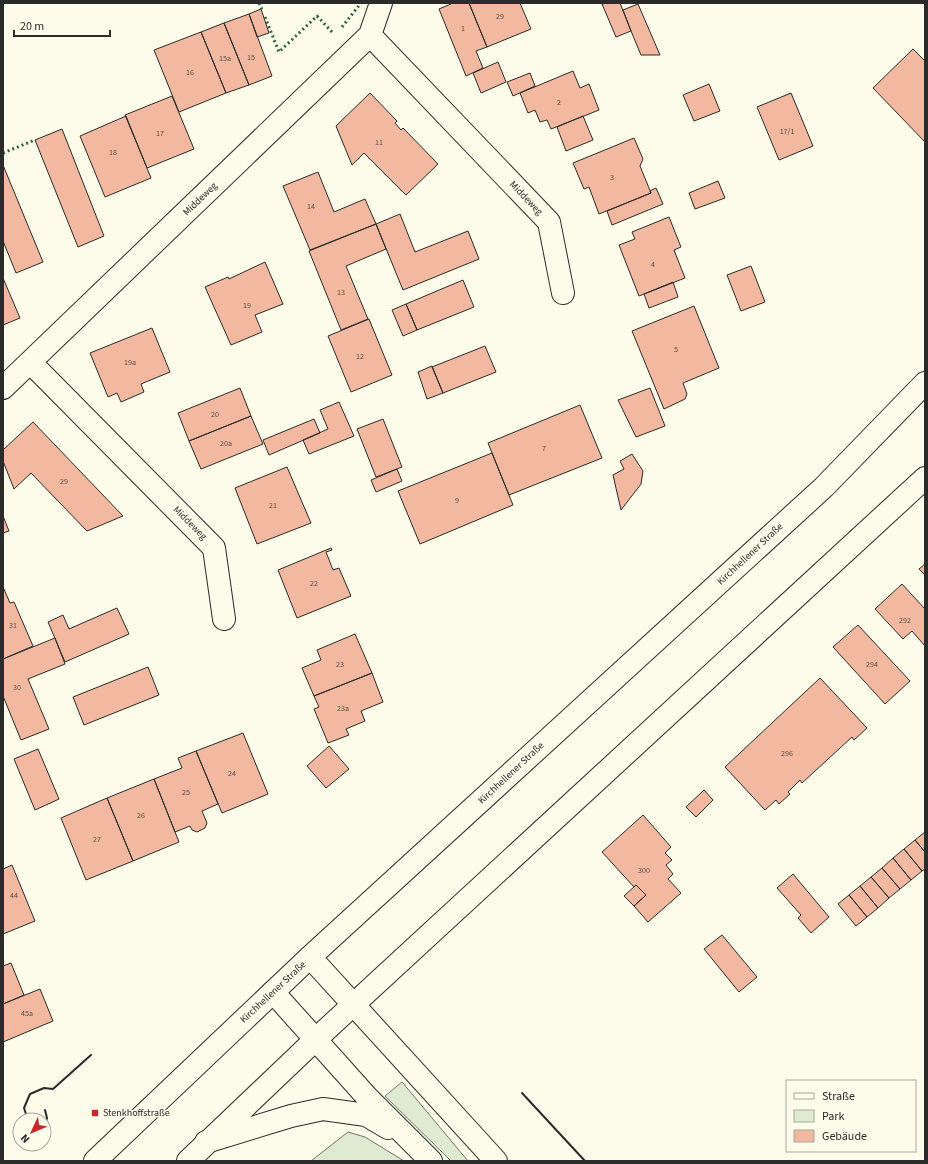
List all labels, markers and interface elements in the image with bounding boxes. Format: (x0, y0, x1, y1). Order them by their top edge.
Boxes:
house number: 29 (496, 11, 504, 22)
scale bar (14, 12, 110, 38)
text: 20 m (20, 18, 44, 35)
house number: 1 (461, 23, 465, 34)
house number: 15 (247, 52, 255, 63)
house number: 15a (219, 53, 231, 64)
house number: 16 (186, 67, 194, 78)
house number: 2 (557, 97, 561, 108)
house number: 17/1 (780, 126, 794, 137)
house number: 17 (156, 128, 164, 139)
house number: 11 (375, 137, 383, 148)
house number: 18 (109, 147, 117, 158)
house number: 3 (610, 172, 614, 183)
street label: Middeweg (506, 178, 546, 218)
street label: Middeweg (180, 179, 220, 219)
house number: 14 (307, 201, 315, 212)
house number: 4 (651, 259, 655, 270)
house number: 13 (337, 287, 345, 298)
house number: 19 (243, 300, 251, 311)
house number: 5 (674, 344, 678, 355)
house number: 12 (356, 351, 364, 362)
house number: 19a (124, 357, 136, 368)
house number: 20 (211, 409, 219, 420)
house number: 20a (220, 438, 232, 449)
house number: 7 (542, 443, 546, 454)
house number: 29 (60, 476, 68, 487)
house number: 9 (455, 495, 459, 506)
house number: 21 (269, 500, 277, 511)
street label: Middeweg (170, 503, 210, 543)
street label: Kirchhellener Straße (714, 520, 786, 588)
house number: 22 (310, 578, 318, 589)
house number: 292 (899, 615, 911, 626)
house number: 31 (9, 620, 17, 631)
house number: 23 (336, 659, 344, 670)
house number: 294 (866, 659, 878, 670)
house number: 30 (13, 682, 21, 693)
house number: 23a (337, 703, 349, 714)
street label: Kirchhellener Straße (475, 739, 547, 807)
house number: 296 (781, 748, 793, 759)
house number: 24 (228, 768, 236, 779)
house number: 25 (182, 787, 190, 798)
house number: 26 (137, 810, 145, 821)
house number: 27 (93, 834, 101, 845)
house number: 300 (638, 865, 650, 876)
house number: 44 (10, 890, 18, 901)
street label: Kirchhellener Straße (237, 958, 309, 1026)
house number: 45a (21, 1008, 33, 1019)
legend (786, 1080, 916, 1152)
text: Straße (822, 1088, 855, 1105)
place label: Stenkhoffstraße (103, 1106, 170, 1120)
marker: Stenkhoffstraße (90, 1108, 100, 1118)
text: Park (822, 1108, 844, 1125)
north arrow (12, 1112, 52, 1152)
text: Gebäude (822, 1128, 867, 1145)
text: N (17, 1131, 33, 1146)

